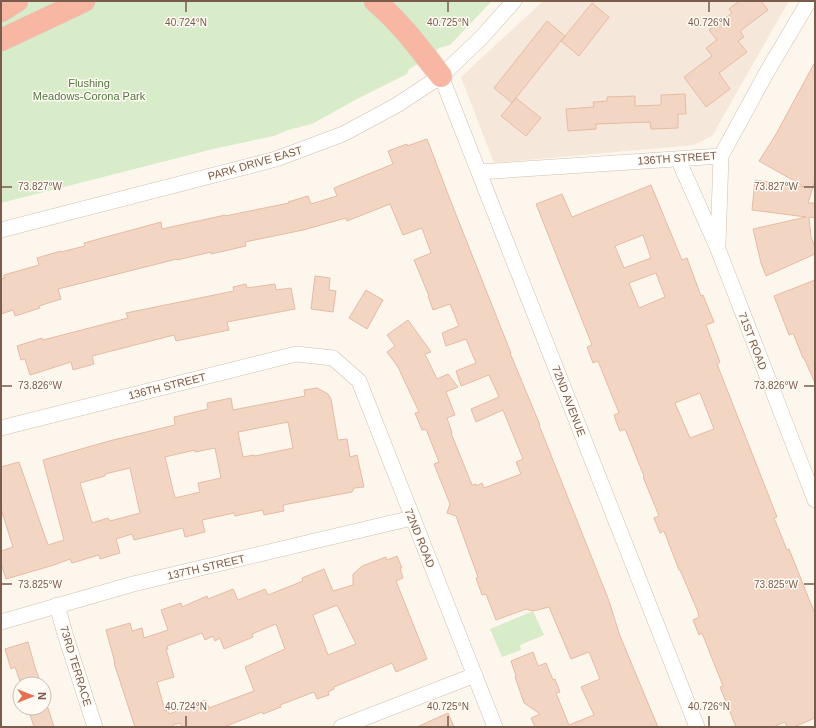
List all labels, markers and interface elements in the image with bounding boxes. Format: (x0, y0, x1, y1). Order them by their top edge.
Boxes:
text: 40.724°N (165, 17, 207, 28)
text: 40.725°N (427, 17, 469, 28)
text: 40.726°N (688, 17, 730, 28)
park label: Flushing Meadows-Corona Park (33, 77, 146, 102)
street label: PARK DRIVE EAST (206, 144, 304, 182)
street label: 136TH STREET (637, 149, 717, 167)
text: 73.827°W (18, 181, 63, 192)
text: 73.827°W (754, 181, 799, 192)
street label: 71ST ROAD (736, 310, 770, 372)
street label: 72ND AVENUE (550, 364, 588, 438)
street label: 136TH STREET (127, 370, 207, 401)
text: 73.826°W (18, 380, 63, 391)
text: 73.826°W (754, 380, 799, 391)
street label: 72ND ROAD (403, 507, 437, 569)
street label: 137TH STREET (166, 552, 246, 582)
text: 73.825°W (18, 579, 63, 590)
text: 73.825°W (754, 579, 799, 590)
street label: 73RD TERRACE (58, 624, 94, 708)
north arrow (12, 676, 52, 716)
text: N (36, 692, 48, 700)
text: 40.724°N (165, 701, 207, 712)
text: 40.725°N (427, 701, 469, 712)
text: 40.726°N (688, 701, 730, 712)

